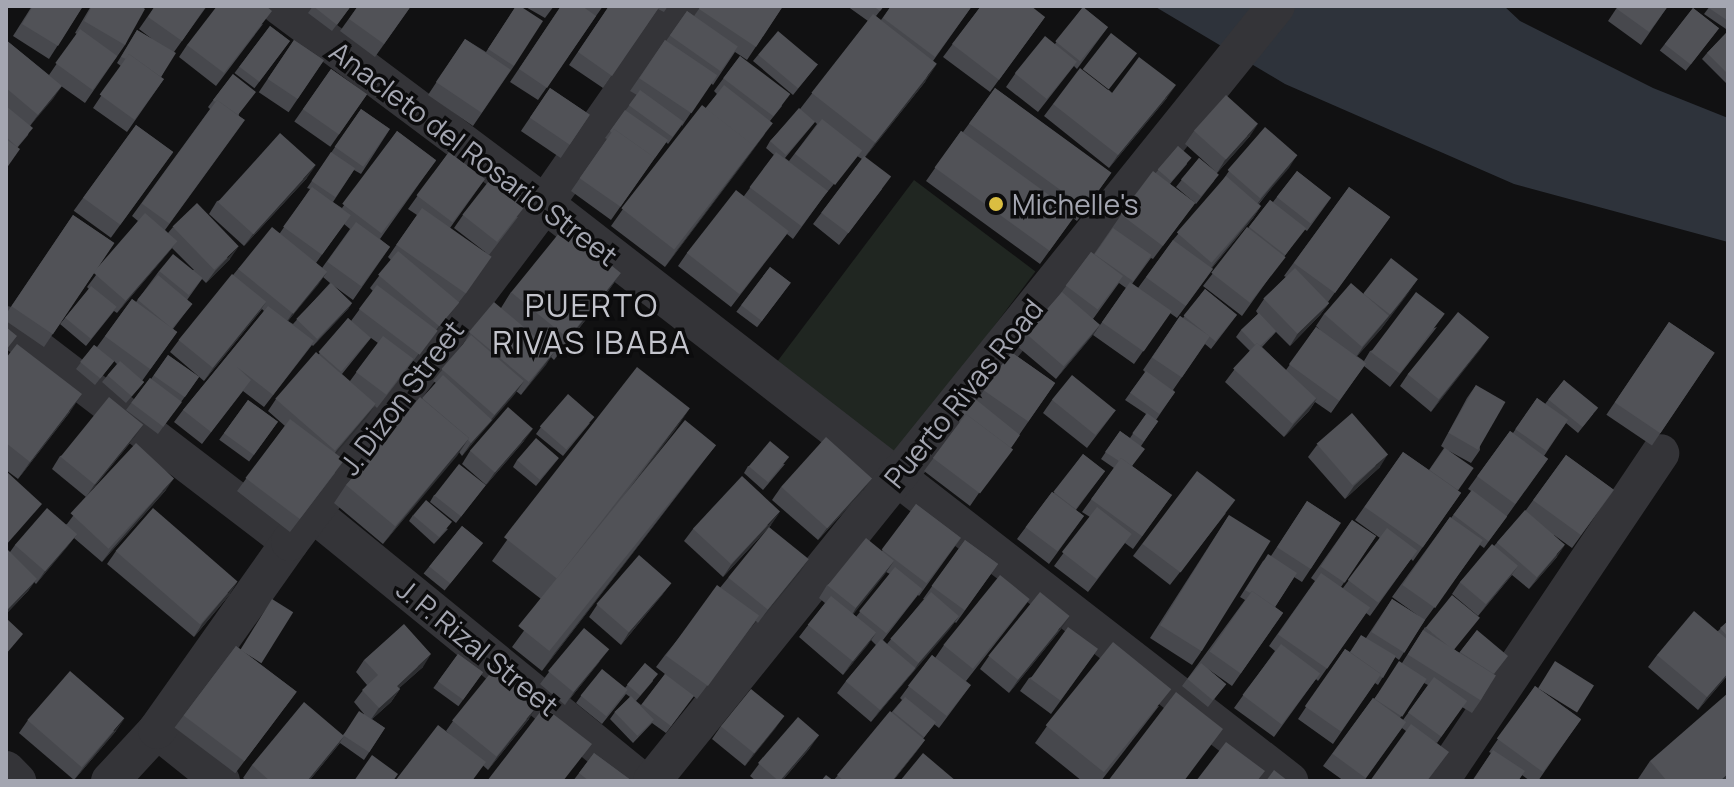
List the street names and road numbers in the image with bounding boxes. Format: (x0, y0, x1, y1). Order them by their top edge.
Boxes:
street label: Anacleto del Rosario Street (324, 34, 624, 272)
street label: Puerto Rivas Road (877, 292, 1049, 494)
street label: J. Dizon Street (332, 313, 470, 481)
street label: J. P. Rizal Street (391, 572, 565, 722)

